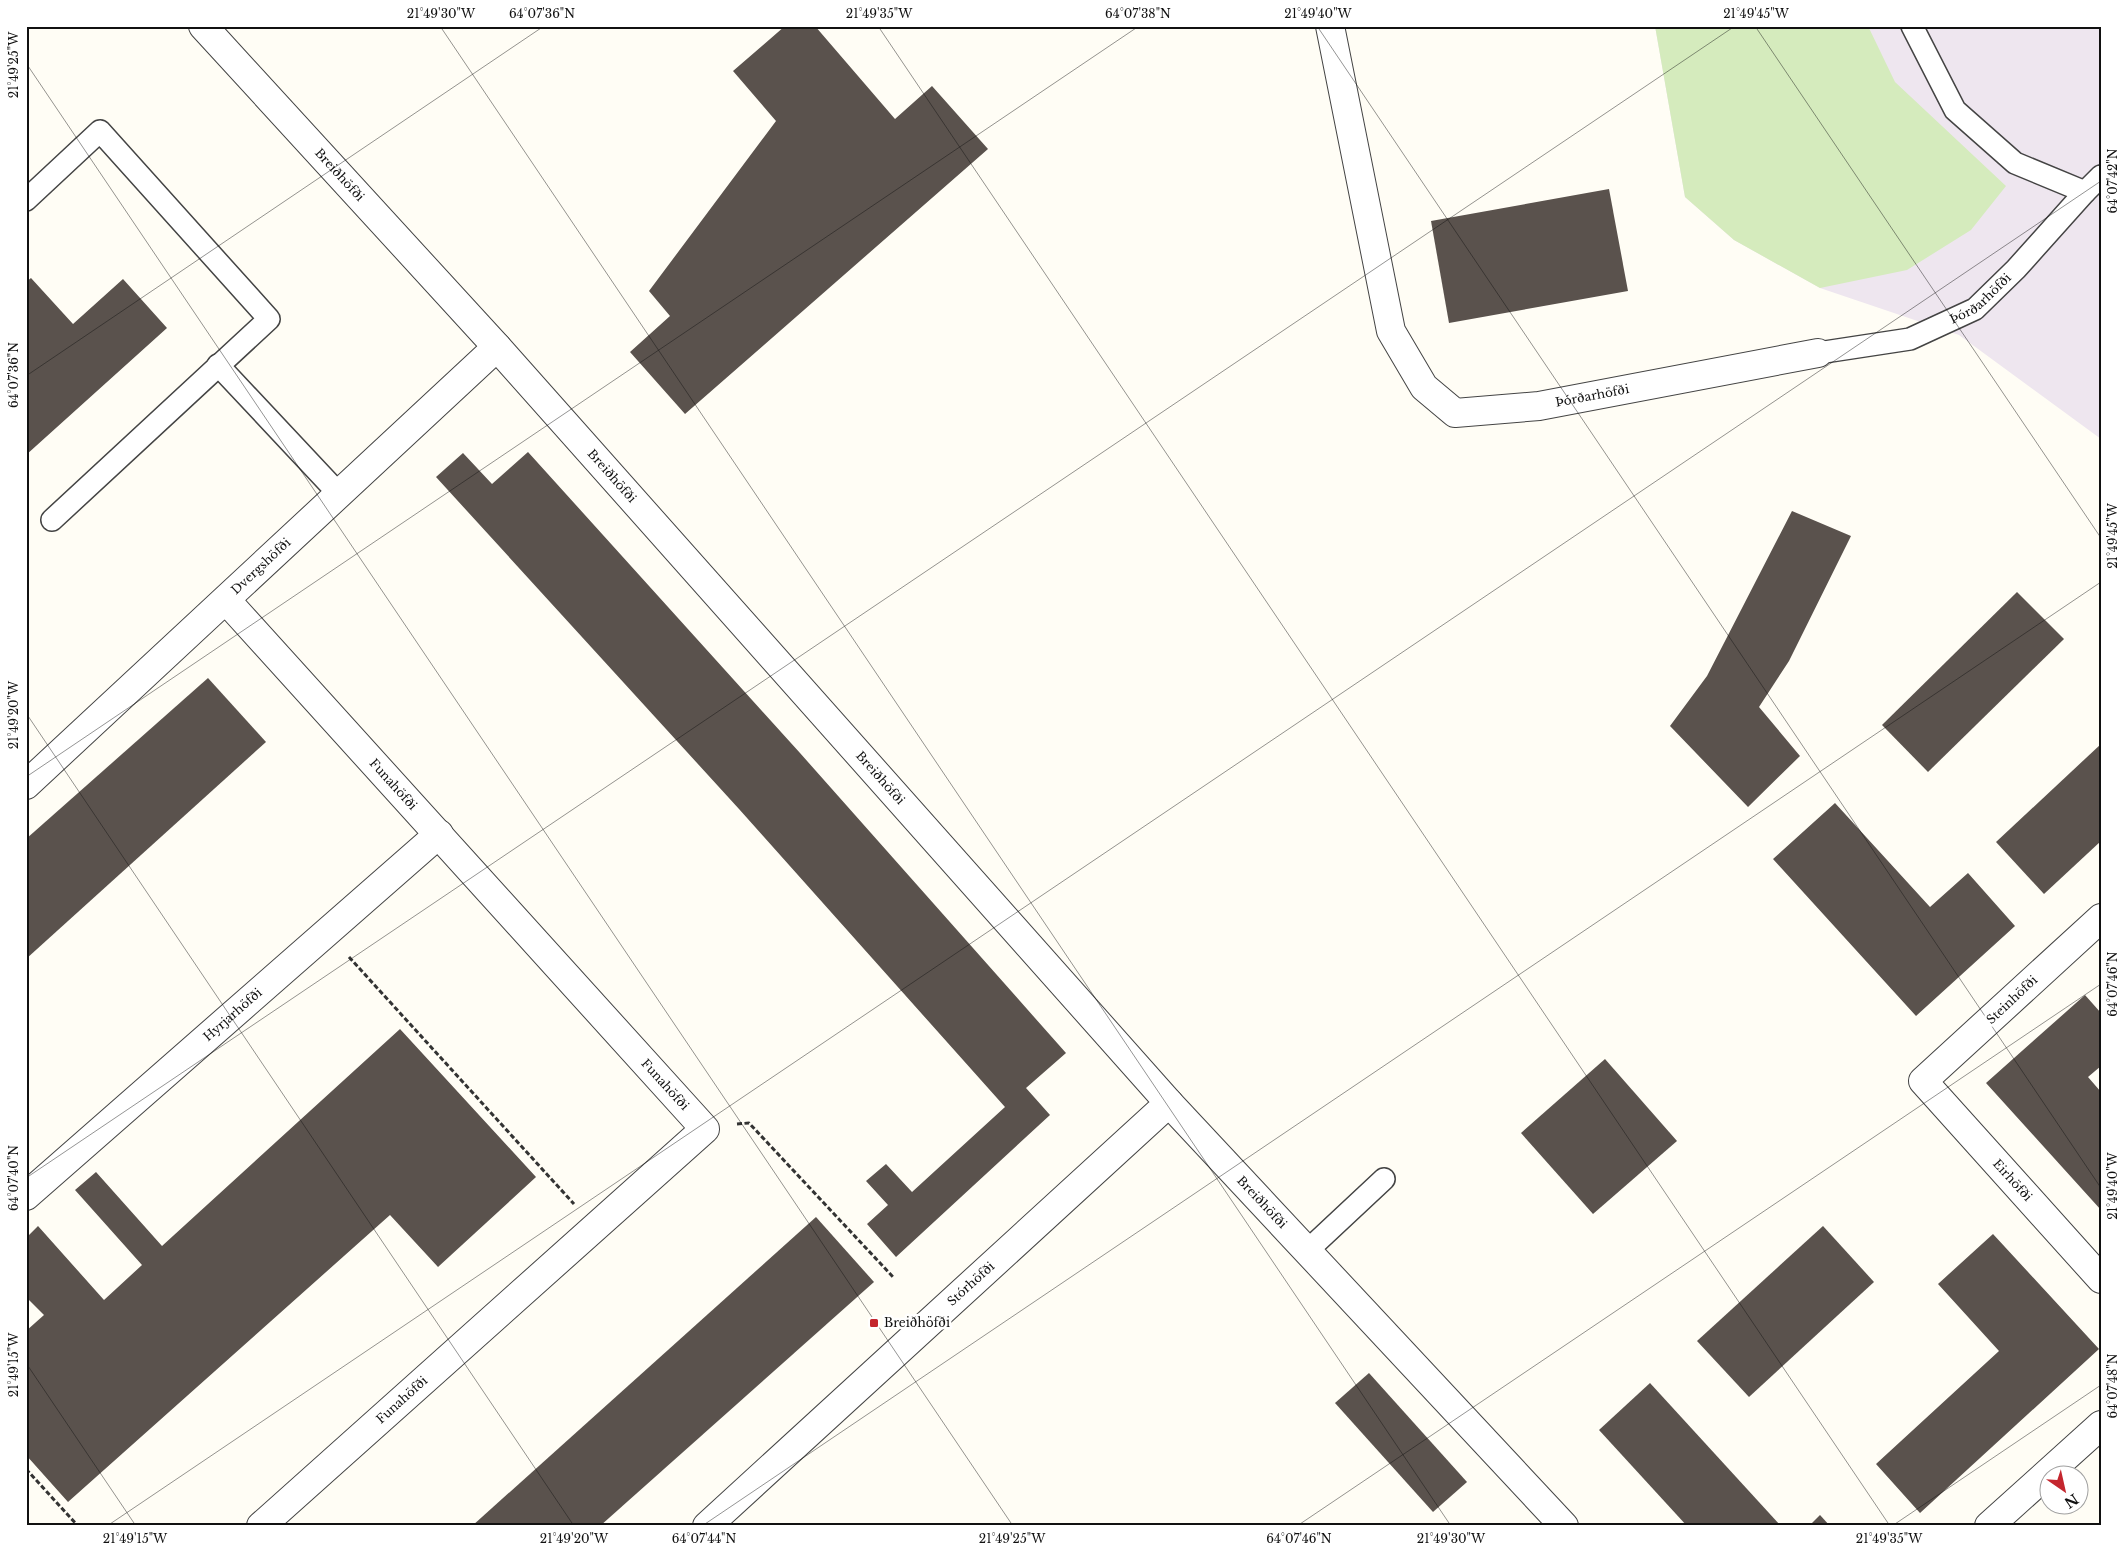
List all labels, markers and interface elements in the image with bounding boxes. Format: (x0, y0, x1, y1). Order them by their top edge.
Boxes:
text: 21°49'30"W (407, 6, 476, 21)
text: 64°07'36"N (509, 6, 575, 21)
text: 21°49'35"W (846, 6, 913, 21)
text: 64°07'38"N (1105, 6, 1171, 21)
text: 21°49'40"W (1284, 6, 1353, 21)
text: 21°49'45"W (1723, 6, 1790, 21)
text: 21°49'25"W (6, 31, 21, 98)
street label: Breiðhöfði (312, 145, 368, 204)
text: 64°07'42"N (2105, 148, 2120, 214)
street label: Þórðarhöfði (1947, 270, 2014, 327)
text: 64°07'36"N (6, 342, 21, 408)
street label: Þórðarhöfði (1554, 381, 1630, 410)
street label: Breiðhöfði (585, 446, 640, 505)
text: 21°49'45"W (2105, 502, 2120, 569)
street label: Dvergshöfði (228, 535, 294, 597)
text: 21°49'20"W (6, 680, 21, 749)
street label: Breiðhöfði (853, 748, 908, 807)
street label: Funahöfði (367, 756, 420, 813)
text: 64°07'46"N (2105, 951, 2120, 1017)
street label: Steinhöfði (1983, 972, 2040, 1027)
street label: Hyrjarhöfði (200, 985, 265, 1044)
street label: Funahöfði (638, 1056, 692, 1113)
text: 64°07'40"N (6, 1145, 21, 1211)
text: 21°49'40"W (2105, 1151, 2120, 1220)
street label: Eirhöfði (1990, 1156, 2035, 1204)
street label: Breiðhöfði (1234, 1173, 1290, 1231)
street label: Stórhöfði (944, 1258, 997, 1309)
place label: Breiðhöfði (884, 1315, 950, 1330)
marker: Breiðhöfði (868, 1317, 880, 1329)
text: 21°49'15"W (6, 1332, 21, 1397)
text: 64°07'48"N (2105, 1353, 2120, 1418)
street label: Funahöfði (373, 1373, 430, 1427)
north arrow (2040, 1464, 2090, 1514)
text: N (2061, 1490, 2082, 1512)
text: 21°49'15"W (103, 1531, 168, 1546)
text: 21°49'20"W (540, 1531, 609, 1546)
text: 64°07'44"N (672, 1531, 736, 1546)
text: 21°49'25"W (979, 1531, 1046, 1546)
text: 64°07'46"N (1266, 1531, 1332, 1546)
text: 21°49'30"W (1417, 1531, 1486, 1546)
text: 21°49'35"W (1856, 1531, 1923, 1546)

